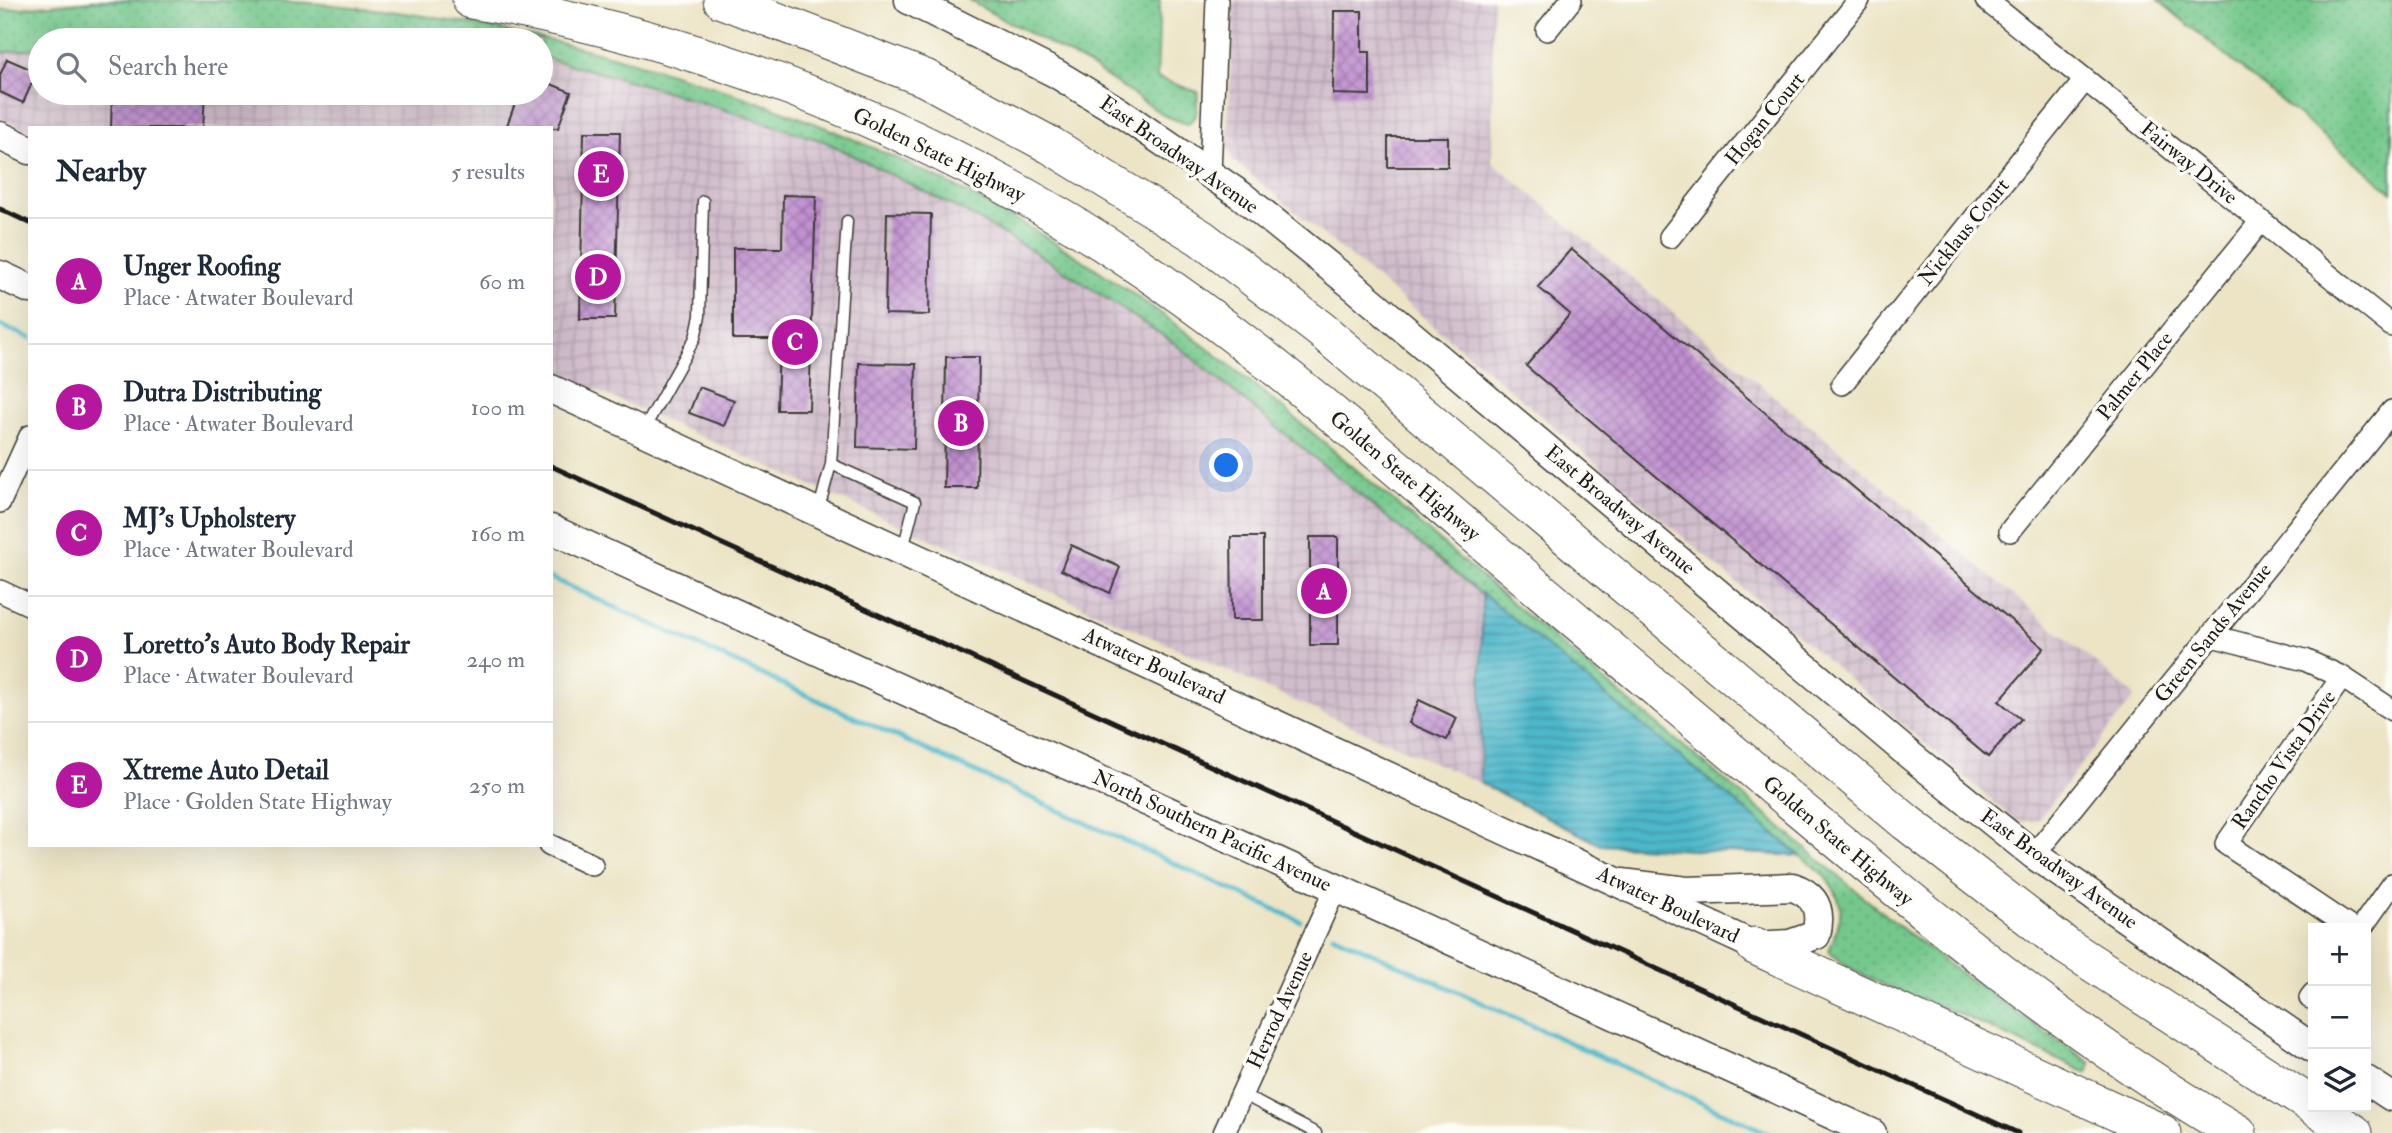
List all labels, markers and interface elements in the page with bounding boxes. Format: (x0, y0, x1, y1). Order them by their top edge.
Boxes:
search box (28, 28, 553, 105)
icon: search (52, 48, 90, 86)
text: Search here (108, 51, 228, 83)
street label: Hogan Court (1719, 67, 1811, 171)
street label: East Broadway Avenue (1094, 90, 1264, 220)
street label: Golden State Highway (848, 101, 1030, 209)
street label: Fairway Drive (2135, 115, 2243, 211)
pin: E (578, 148, 624, 200)
text: Nearby (56, 153, 146, 190)
text: 5 results (451, 157, 525, 186)
street label: Nicklaus Court (1913, 173, 2016, 291)
text: Unger Roofing (123, 251, 280, 283)
pin: D (575, 251, 621, 303)
text: A (72, 267, 86, 296)
text: 60 m (479, 267, 525, 296)
text: Place · Atwater Boulevard (123, 283, 353, 312)
pin: C (772, 316, 818, 368)
street label: Palmer Place (2091, 326, 2179, 426)
text: Dutra Distributing (123, 377, 321, 409)
text: B (71, 393, 87, 422)
text: 100 m (471, 393, 525, 422)
pin: B (938, 397, 984, 449)
street label: Golden State Highway (1324, 405, 1487, 548)
text: Place · Atwater Boulevard (123, 409, 353, 438)
street label: East Broadway Avenue (1539, 439, 1701, 581)
your location (1209, 448, 1243, 482)
text: MJ's Upholstery (123, 503, 296, 535)
text: C (71, 519, 87, 548)
text: 160 m (471, 519, 525, 548)
text: Place · Atwater Boulevard (123, 535, 353, 564)
street label: Green Sands Avenue (2148, 557, 2278, 708)
pin: A (1301, 565, 1347, 617)
street label: Atwater Boulevard (1078, 621, 1230, 711)
text: Loretto's Auto Body Repair (123, 629, 410, 661)
text: D (70, 645, 88, 674)
text: 240 m (466, 645, 525, 674)
text: Place · Atwater Boulevard (123, 661, 353, 690)
street label: Rancho Vista Drive (2226, 685, 2342, 835)
text: Xtreme Auto Detail (123, 755, 329, 787)
street label: North Southern Pacific Avenue (1088, 764, 1336, 898)
street label: Golden State Highway (1757, 770, 1920, 913)
text: E (71, 771, 87, 800)
text: 250 m (469, 771, 525, 800)
text: Place · Golden State Highway (123, 787, 392, 816)
street label: East Broadway Avenue (1975, 803, 2143, 935)
street label: Atwater Boulevard (1592, 860, 1744, 950)
map controls (2308, 923, 2371, 1112)
button: + (2308, 923, 2371, 986)
street label: Herrod Avenue (1241, 947, 1319, 1073)
button: − (2308, 986, 2371, 1049)
button: layers (2308, 1049, 2371, 1112)

